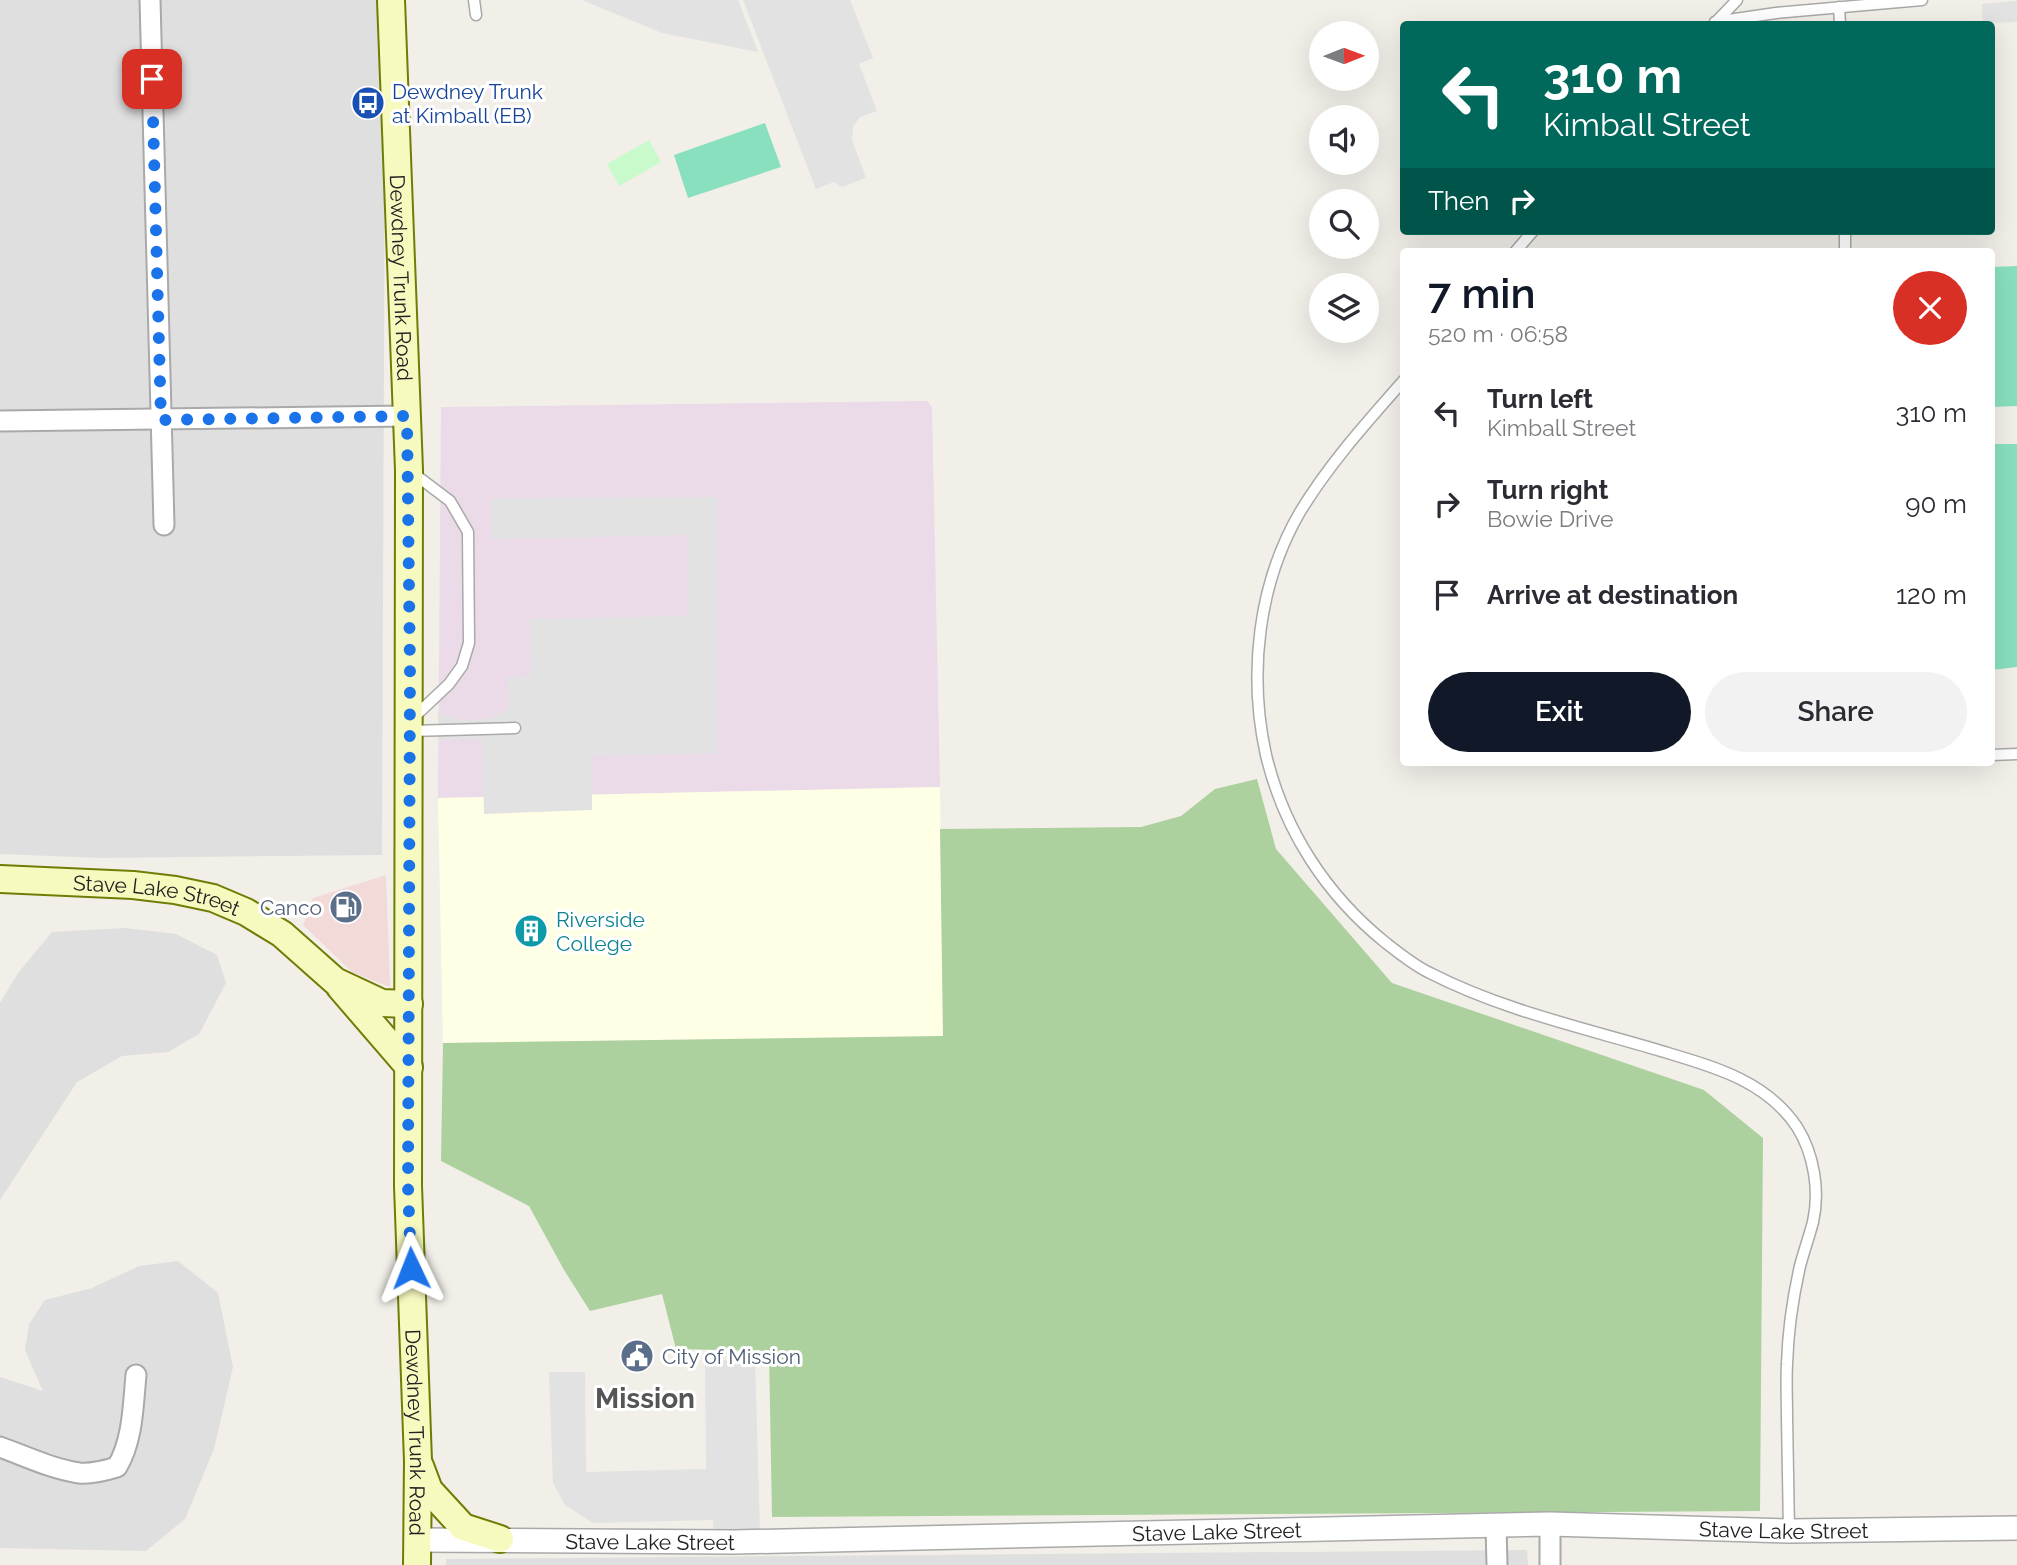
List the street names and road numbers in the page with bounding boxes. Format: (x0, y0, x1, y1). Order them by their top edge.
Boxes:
street label: Dewdney Trunk Road (385, 174, 418, 382)
street label: Stave Lake Street (73, 870, 244, 921)
street label: Dewdney Trunk Road (401, 1329, 431, 1536)
street label: Stave Lake Street (1699, 1516, 1869, 1544)
street label: Stave Lake Street (1132, 1517, 1302, 1546)
street label: Stave Lake Street (565, 1528, 735, 1555)

